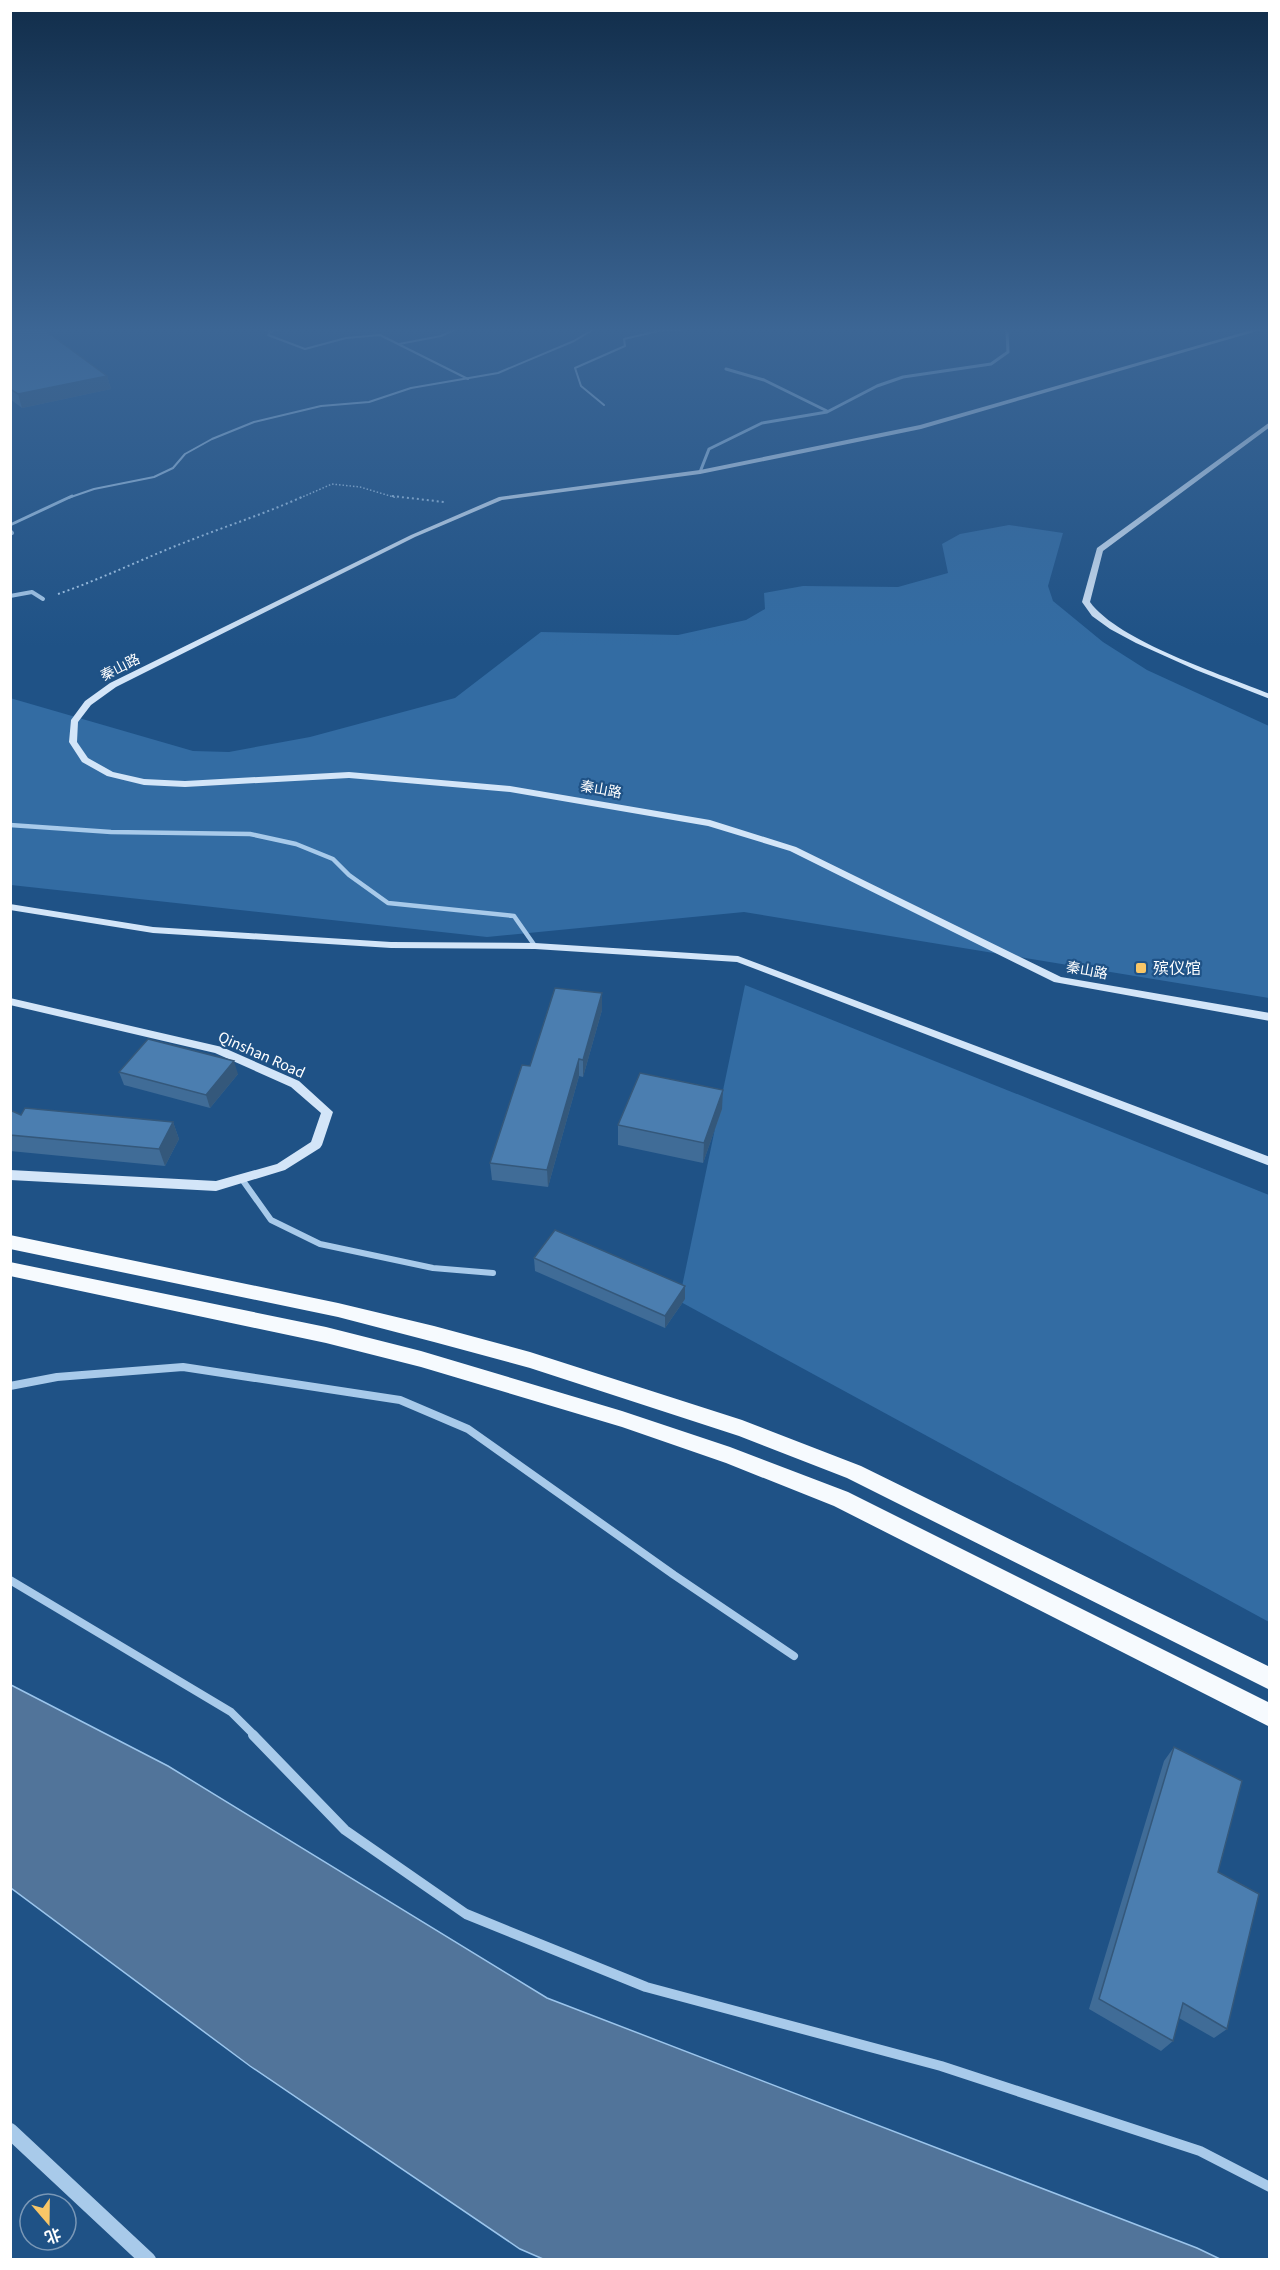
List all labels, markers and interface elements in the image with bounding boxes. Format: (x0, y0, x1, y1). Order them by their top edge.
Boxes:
street label: 秦山路 (97, 649, 144, 686)
street label: 秦山路 (578, 776, 623, 803)
street label: 秦山路 (1064, 957, 1109, 984)
place label: 殡仪馆 (1153, 958, 1201, 980)
marker: 殡仪馆 (1134, 961, 1148, 975)
street label: Qinshan Road (215, 1026, 309, 1084)
north arrow (18, 2192, 78, 2252)
text: 北 (42, 2222, 64, 2248)

